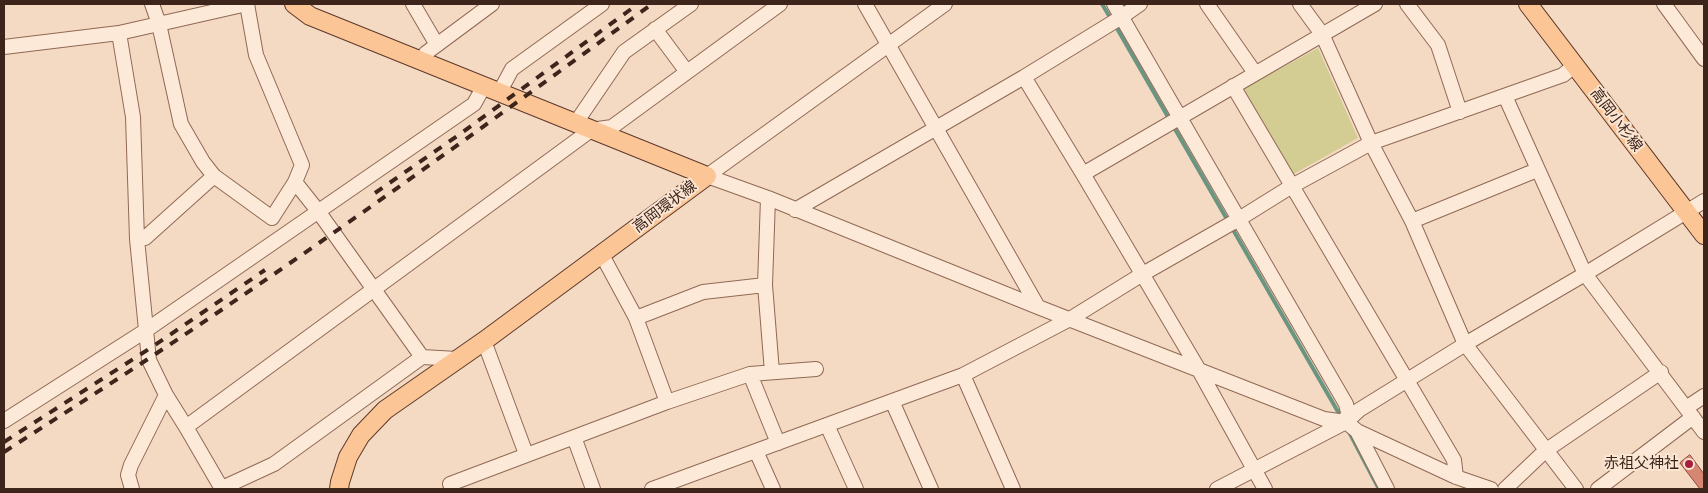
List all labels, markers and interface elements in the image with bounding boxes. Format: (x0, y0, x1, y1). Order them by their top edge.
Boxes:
street label: 高岡小杉線 (1586, 85, 1646, 155)
street label: 高岡環状線 (630, 177, 700, 237)
place label: 赤祖父神社 (1604, 455, 1679, 473)
marker: 赤祖父神社 (1683, 458, 1695, 470)

